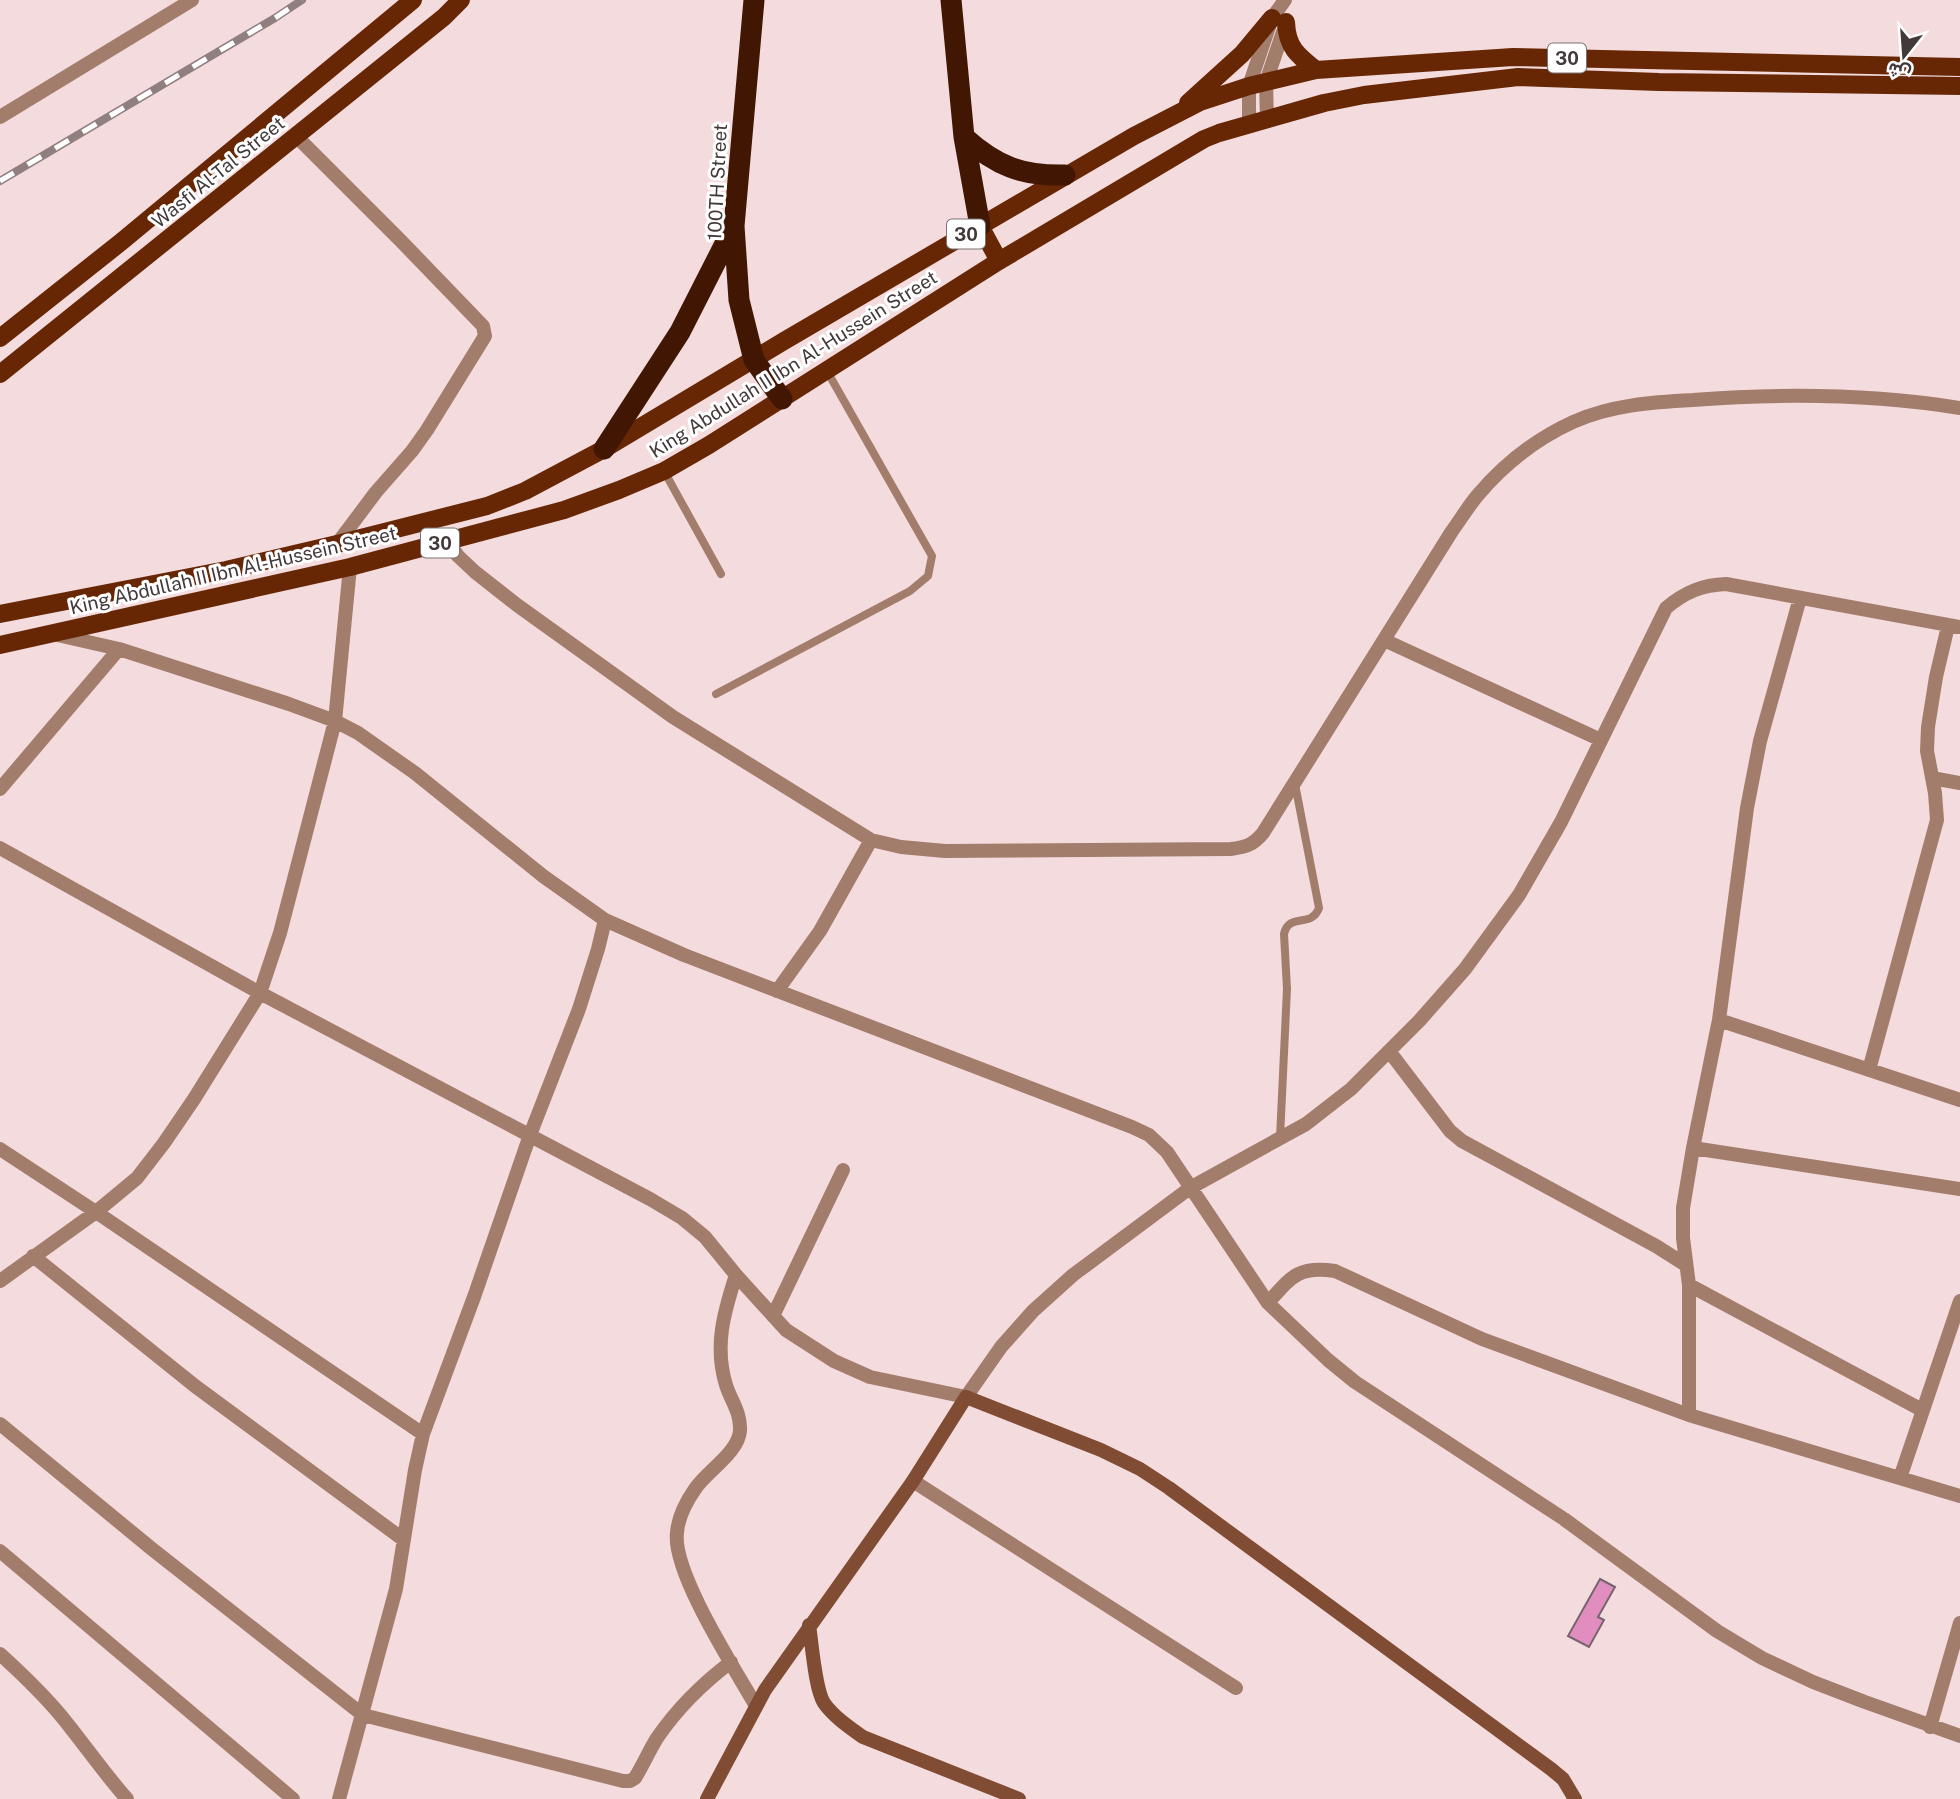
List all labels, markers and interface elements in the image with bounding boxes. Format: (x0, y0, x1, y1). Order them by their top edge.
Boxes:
north arrow (1869, 21, 1939, 91)
road number: 30 (1548, 44, 1586, 72)
text: ش (1885, 57, 1913, 86)
street label: Wasfi Al-Tal Street (147, 112, 289, 232)
street label: 100TH Street (703, 123, 731, 241)
road number: 30 (947, 220, 985, 248)
street label: King Abdullah II Ibn Al-Hussein Street (645, 266, 941, 462)
street label: King Abdullah II Ibn Al-Hussein Street (67, 522, 399, 618)
road number: 30 (421, 528, 459, 558)

